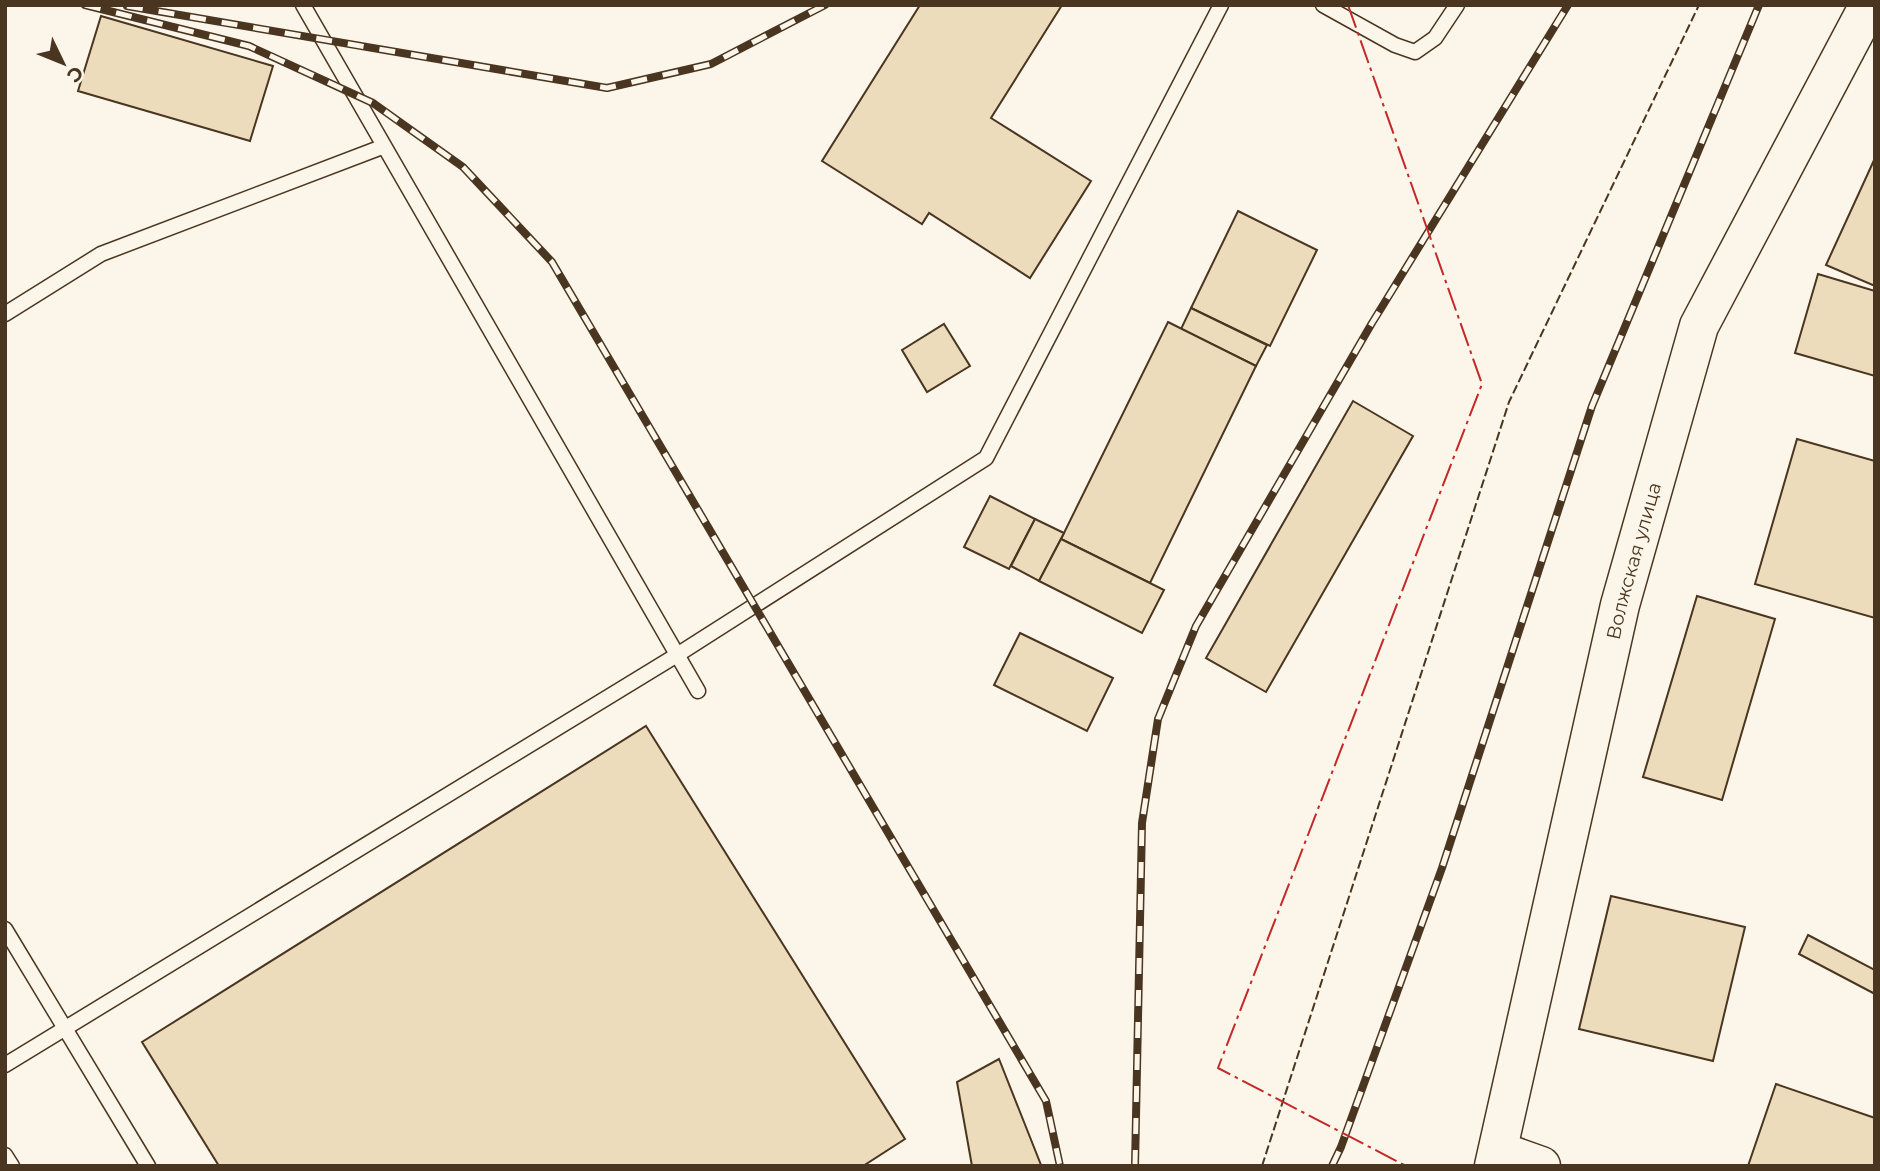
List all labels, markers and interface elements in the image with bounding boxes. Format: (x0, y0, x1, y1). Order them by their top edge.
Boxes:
north arrow (28, 28, 98, 98)
text: С (62, 61, 88, 87)
street label: Волжская улица (1601, 480, 1666, 642)

